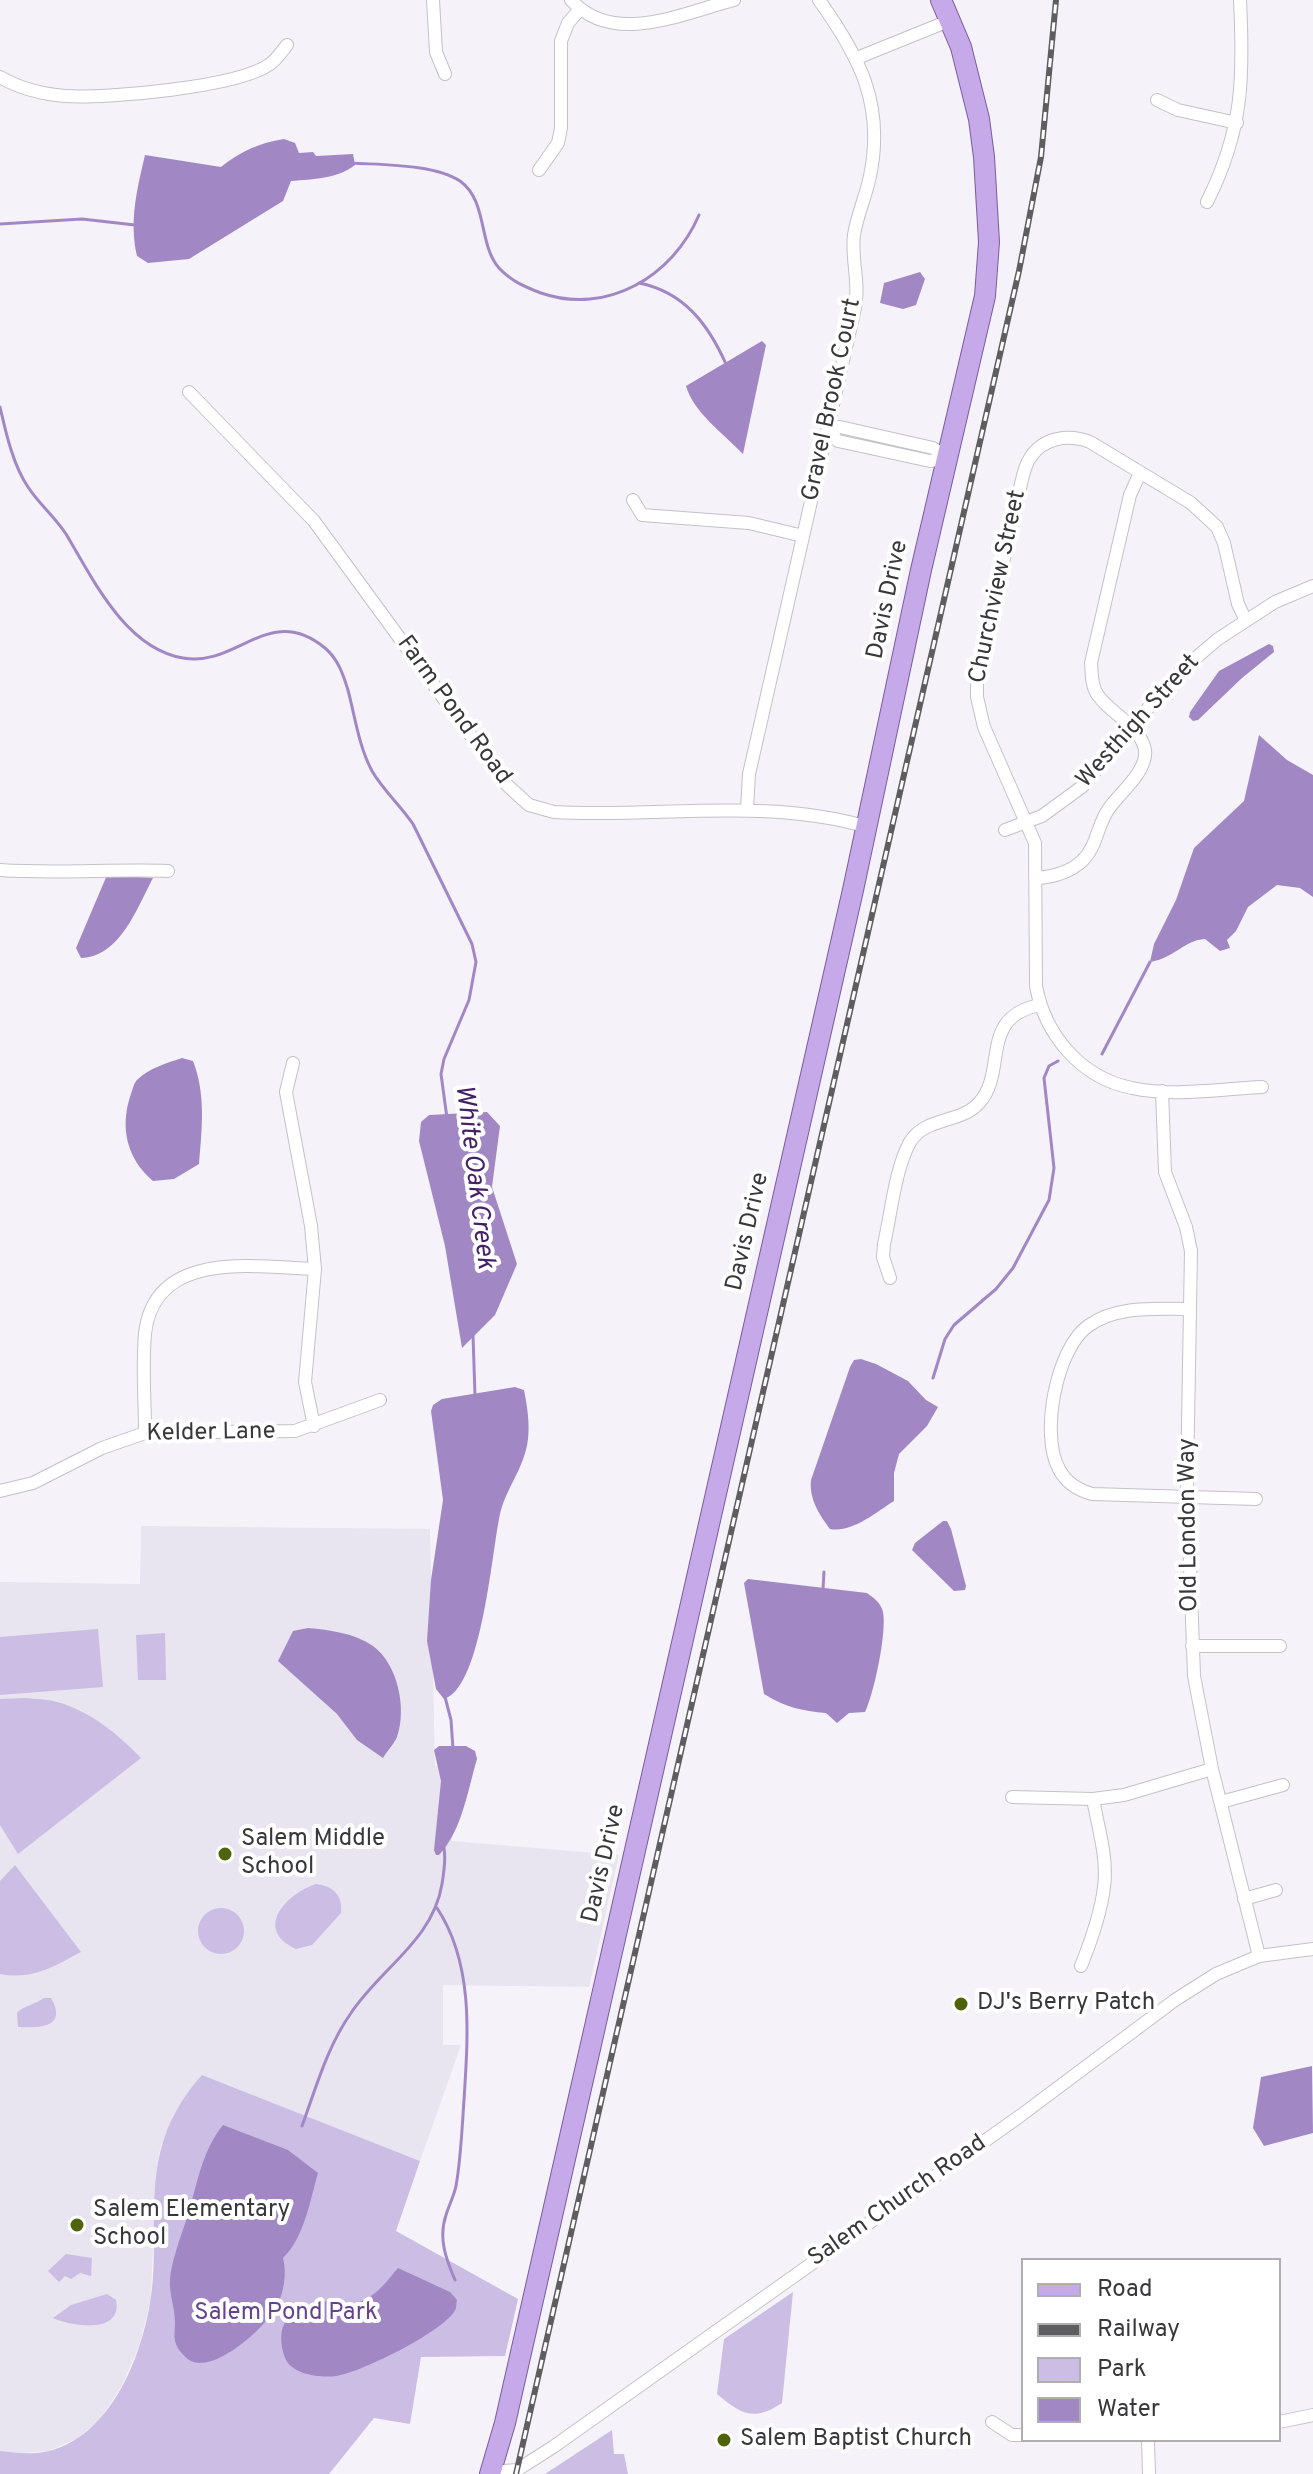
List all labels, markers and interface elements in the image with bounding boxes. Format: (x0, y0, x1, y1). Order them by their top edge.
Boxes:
street label: Gravel Brook Court (797, 296, 869, 504)
street label: Churchview Street (964, 488, 1034, 686)
street label: Davis Drive (862, 538, 916, 662)
street label: Farm Pond Road (389, 631, 517, 791)
street label: Westhigh Street (1071, 649, 1207, 795)
water label: White Oak Creek (446, 1083, 500, 1271)
street label: Davis Drive (721, 1170, 777, 1294)
street label: Kelder Lane (146, 1418, 276, 1450)
street label: Old London Way (1174, 1438, 1206, 1612)
street label: Davis Drive (577, 1802, 633, 1926)
place label: Salem Middle School (241, 1826, 385, 1882)
marker: Salem Middle School (216, 1845, 234, 1863)
place label: DJ's Berry Patch (977, 1990, 1155, 2018)
marker: DJ's Berry Patch (952, 1995, 970, 2013)
street label: Salem Church Road (803, 2130, 993, 2274)
place label: Salem Elementary School (93, 2197, 290, 2253)
marker: Salem Elementary School (68, 2216, 86, 2234)
legend (1021, 2258, 1281, 2442)
text: Road (1097, 2275, 1153, 2305)
park label: Salem Pond Park (194, 2300, 378, 2328)
text: Railway (1097, 2315, 1180, 2345)
text: Park (1097, 2355, 1147, 2385)
text: Water (1097, 2395, 1160, 2425)
place label: Salem Baptist Church (740, 2426, 972, 2454)
marker: Salem Baptist Church (715, 2431, 733, 2449)

